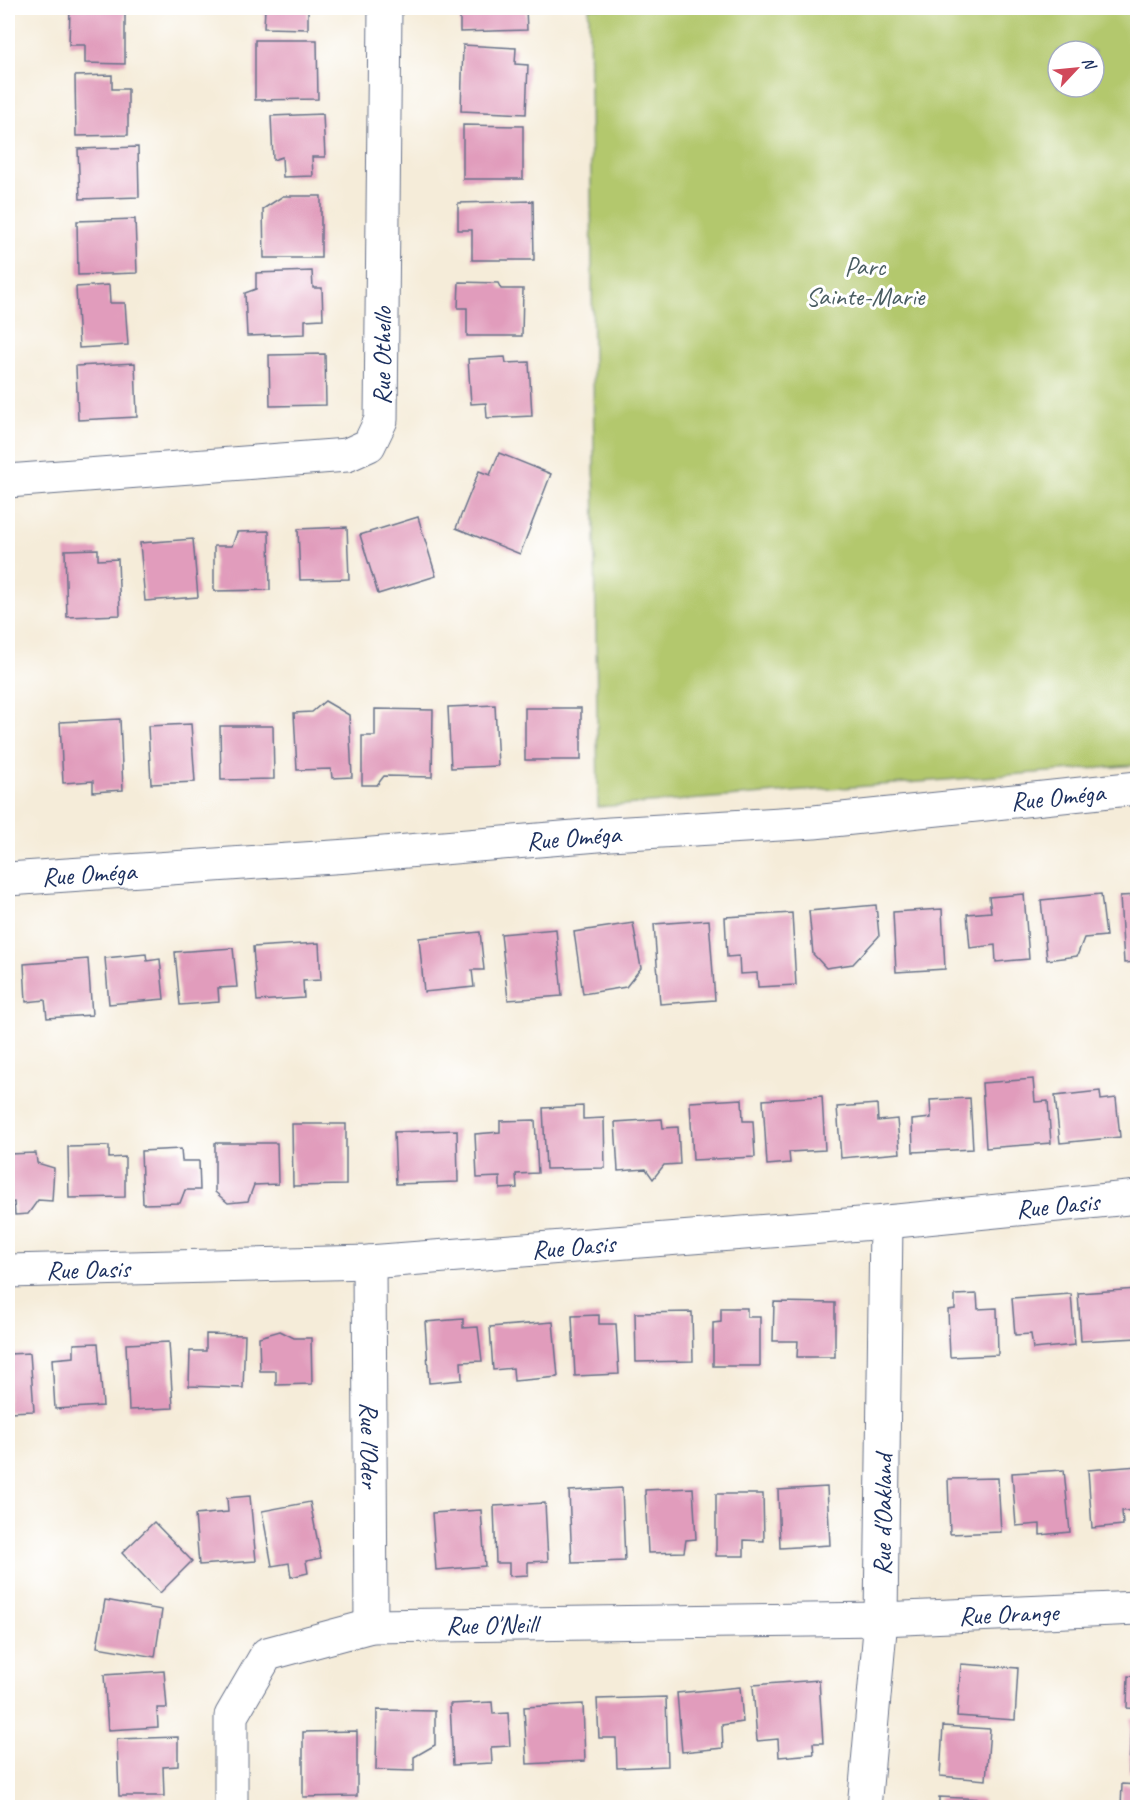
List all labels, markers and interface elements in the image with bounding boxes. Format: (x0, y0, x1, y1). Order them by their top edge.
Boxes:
north arrow (1046, 39, 1106, 99)
text: N (1077, 54, 1101, 74)
park label: Parc Sainte-Marie (806, 250, 926, 313)
street label: Rue Othello (365, 305, 399, 405)
street label: Rue Oméga (1009, 775, 1108, 818)
street label: Rue Oméga (525, 817, 623, 858)
street label: Rue Oméga (41, 854, 139, 894)
street label: Rue Oasis (1014, 1185, 1103, 1226)
street label: Rue Oasis (530, 1227, 618, 1266)
street label: Rue Oasis (46, 1252, 132, 1287)
street label: Rue l'Oder (353, 1402, 386, 1490)
street label: Rue d'Oakland (866, 1450, 900, 1576)
street label: Rue Orange (958, 1595, 1062, 1633)
street label: Rue O'Neill (446, 1608, 542, 1642)

